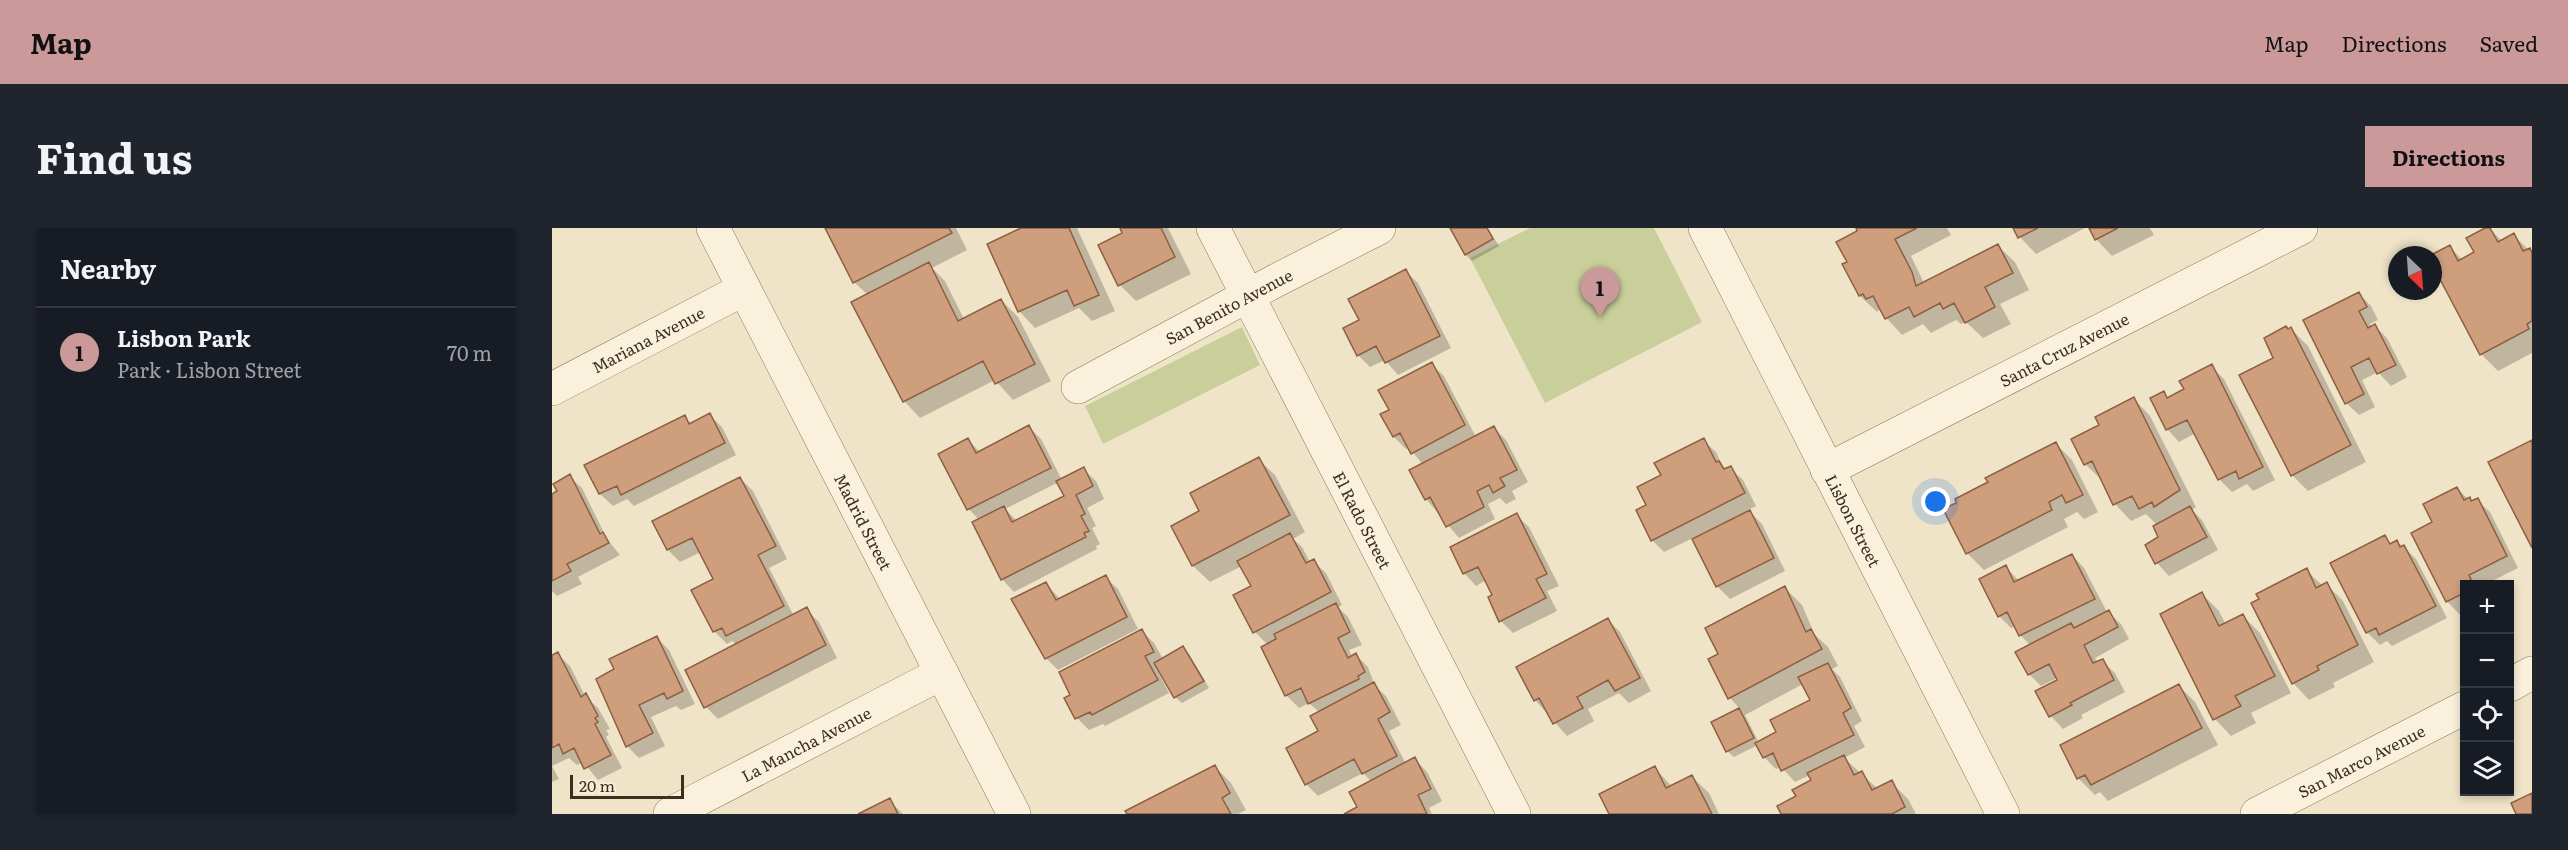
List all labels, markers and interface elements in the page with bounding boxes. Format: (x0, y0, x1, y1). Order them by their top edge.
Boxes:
text: Map (30, 21, 92, 63)
text: Map (2264, 27, 2309, 58)
text: Directions (2342, 27, 2447, 58)
text: Saved (2480, 27, 2538, 58)
text: Find us (36, 125, 193, 187)
button: Directions (2365, 126, 2532, 187)
north arrow (2388, 246, 2442, 300)
text: Nearby (60, 248, 156, 287)
street label: San Benito Avenue (1161, 262, 1296, 350)
pin: 1 (1580, 268, 1620, 317)
street label: Mariana Avenue (587, 300, 708, 378)
street label: Santa Cruz Avenue (1995, 306, 2133, 392)
text: Lisbon Park (117, 321, 251, 354)
text: 1 (75, 337, 84, 367)
text: 70 m (447, 337, 492, 367)
text: Park · Lisbon Street (117, 354, 302, 384)
street label: El Rado Street (1328, 467, 1398, 573)
street label: Madrid Street (829, 469, 899, 575)
street label: Lisbon Street (1820, 470, 1888, 571)
your location (1921, 487, 1950, 516)
map controls (2460, 580, 2514, 796)
button: + (2460, 580, 2514, 634)
button: − (2460, 634, 2514, 688)
button: locate (2460, 688, 2514, 742)
street label: La Mancha Avenue (737, 700, 875, 787)
street label: San Marco Avenue (2293, 718, 2429, 803)
button: layers (2460, 742, 2514, 796)
scale bar (570, 772, 684, 800)
text: 20 m (579, 773, 615, 797)

